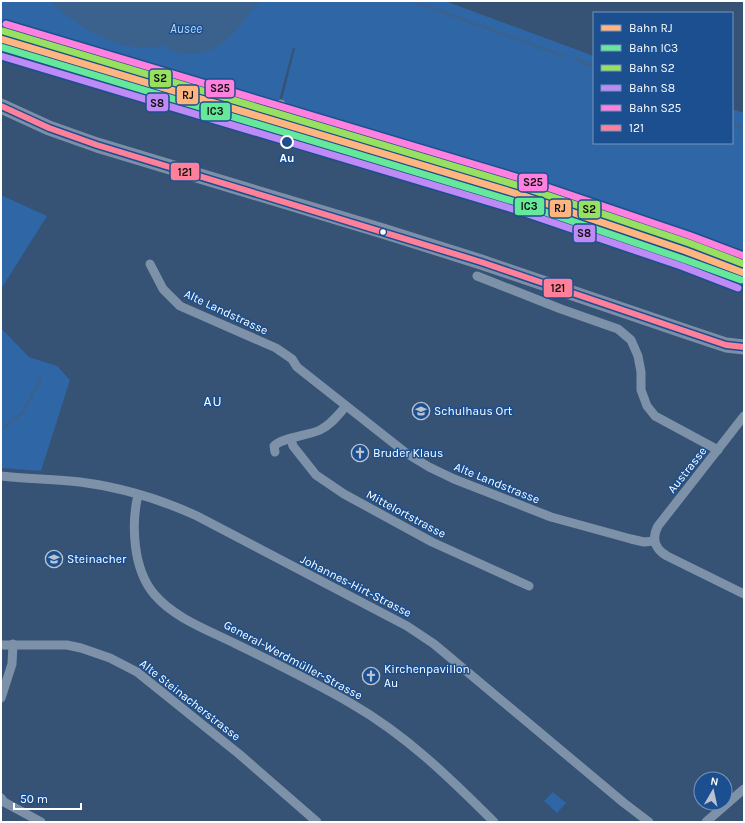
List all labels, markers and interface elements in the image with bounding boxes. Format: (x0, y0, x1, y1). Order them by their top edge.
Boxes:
legend (593, 12, 733, 144)
water label: Ausee (170, 21, 202, 36)
text: Bahn RJ (629, 21, 673, 35)
text: Bahn IC3 (629, 41, 678, 55)
text: Bahn S2 (629, 61, 675, 75)
line badge: S2 (149, 69, 172, 88)
text: S2 (153, 72, 167, 85)
line badge: S25 (205, 79, 235, 98)
text: Bahn S8 (629, 81, 675, 95)
text: S25 (210, 82, 230, 95)
line badge: RJ (176, 85, 199, 105)
text: RJ (182, 89, 194, 102)
line badge: S8 (146, 93, 169, 112)
text: S8 (150, 97, 164, 110)
text: Bahn S25 (629, 101, 682, 115)
line badge: IC3 (200, 102, 231, 121)
text: IC3 (206, 105, 224, 118)
text: 121 (629, 121, 644, 135)
marker: Au (280, 135, 294, 149)
place label: Au (279, 151, 295, 165)
line badge: 121 (170, 162, 200, 181)
text: 121 (178, 166, 192, 179)
line badge: S25 (518, 173, 548, 192)
text: S25 (523, 176, 543, 189)
line badge: IC3 (514, 197, 545, 216)
line badge: RJ (549, 199, 572, 218)
text: IC3 (520, 200, 538, 213)
line badge: S2 (578, 200, 601, 219)
text: RJ (554, 202, 566, 215)
text: S2 (582, 203, 596, 216)
line badge: S8 (573, 224, 596, 243)
unlabelled marker (378, 227, 388, 237)
text: S8 (577, 227, 591, 240)
line badge: 121 (543, 278, 573, 298)
text: 121 (551, 282, 565, 295)
street label: Alte Landstrasse (182, 286, 270, 338)
district label: AU (203, 393, 223, 410)
school or university icon: Schulhaus Ort (411, 401, 431, 421)
place label: Schulhaus Ort (434, 404, 513, 418)
church icon: Bruder Klaus (350, 443, 370, 463)
street label: Austrasse (665, 444, 709, 496)
place label: Bruder Klaus (373, 446, 443, 460)
street label: Alte Landstrasse (452, 459, 542, 507)
street label: Mittelortstrasse (364, 487, 448, 541)
school or university icon: Steinacher (44, 549, 64, 569)
place label: Steinacher (67, 552, 127, 566)
street label: Johannes-Hirt-Strasse (298, 552, 414, 620)
street label: General-Werdmüller-Strasse (221, 617, 365, 703)
street label: Alte Steinacherstrasse (137, 656, 243, 744)
place label: Kirchenpavillon Au (384, 662, 470, 690)
church icon: Kirchenpavillon Au (361, 666, 381, 686)
north arrow (693, 771, 733, 811)
text: N (710, 775, 719, 789)
scale bar (14, 785, 81, 811)
text: 50 m (20, 792, 48, 806)

